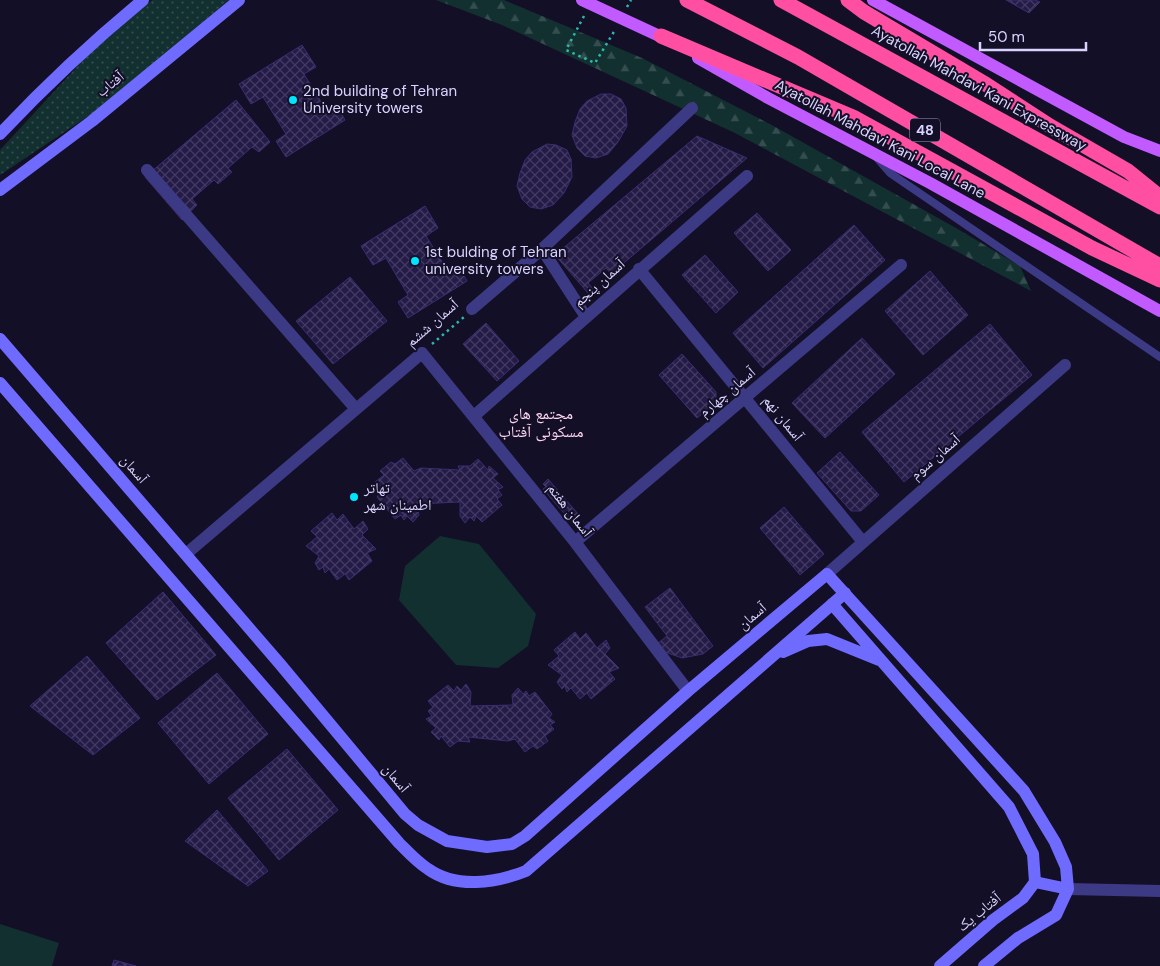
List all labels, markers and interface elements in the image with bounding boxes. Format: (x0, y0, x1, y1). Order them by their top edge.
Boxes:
street label: Ayatollah Mahdavi Kani Expressway (868, 20, 1091, 156)
scale bar (980, 20, 1086, 52)
text: 50 m (988, 27, 1025, 47)
street label: آفتاب (92, 66, 129, 101)
street label: Ayatollah Mahdavi Kani Local Lane (771, 75, 989, 203)
place label: 2nd building of Tehran University towers (303, 81, 457, 118)
marker: 2nd building of Tehran University towers (287, 94, 299, 106)
road number: 48 (910, 118, 940, 142)
place label: 1st bulding of Tehran university towers (425, 242, 567, 279)
street label: آسمان پنجم (569, 253, 630, 312)
marker: 1st bulding of Tehran university towers (409, 255, 421, 267)
street label: آسمان ششم (401, 294, 464, 352)
street label: آسمان چهارم (694, 362, 761, 422)
street label: آسمان نهم (758, 391, 808, 446)
district label: مجتمع های مسکونی آفتاب (498, 403, 584, 442)
street label: آسمان سوم (906, 429, 965, 484)
street label: آسمان (116, 450, 153, 489)
place label: تهاتر اطمینان شهر (363, 478, 432, 515)
street label: آسمان هفتم (543, 479, 598, 542)
marker: تهاتر اطمینان شهر (348, 491, 360, 503)
street label: آسمان (733, 597, 772, 634)
street label: آسمان (378, 759, 415, 798)
street label: آفتاب یک (953, 887, 1006, 936)

